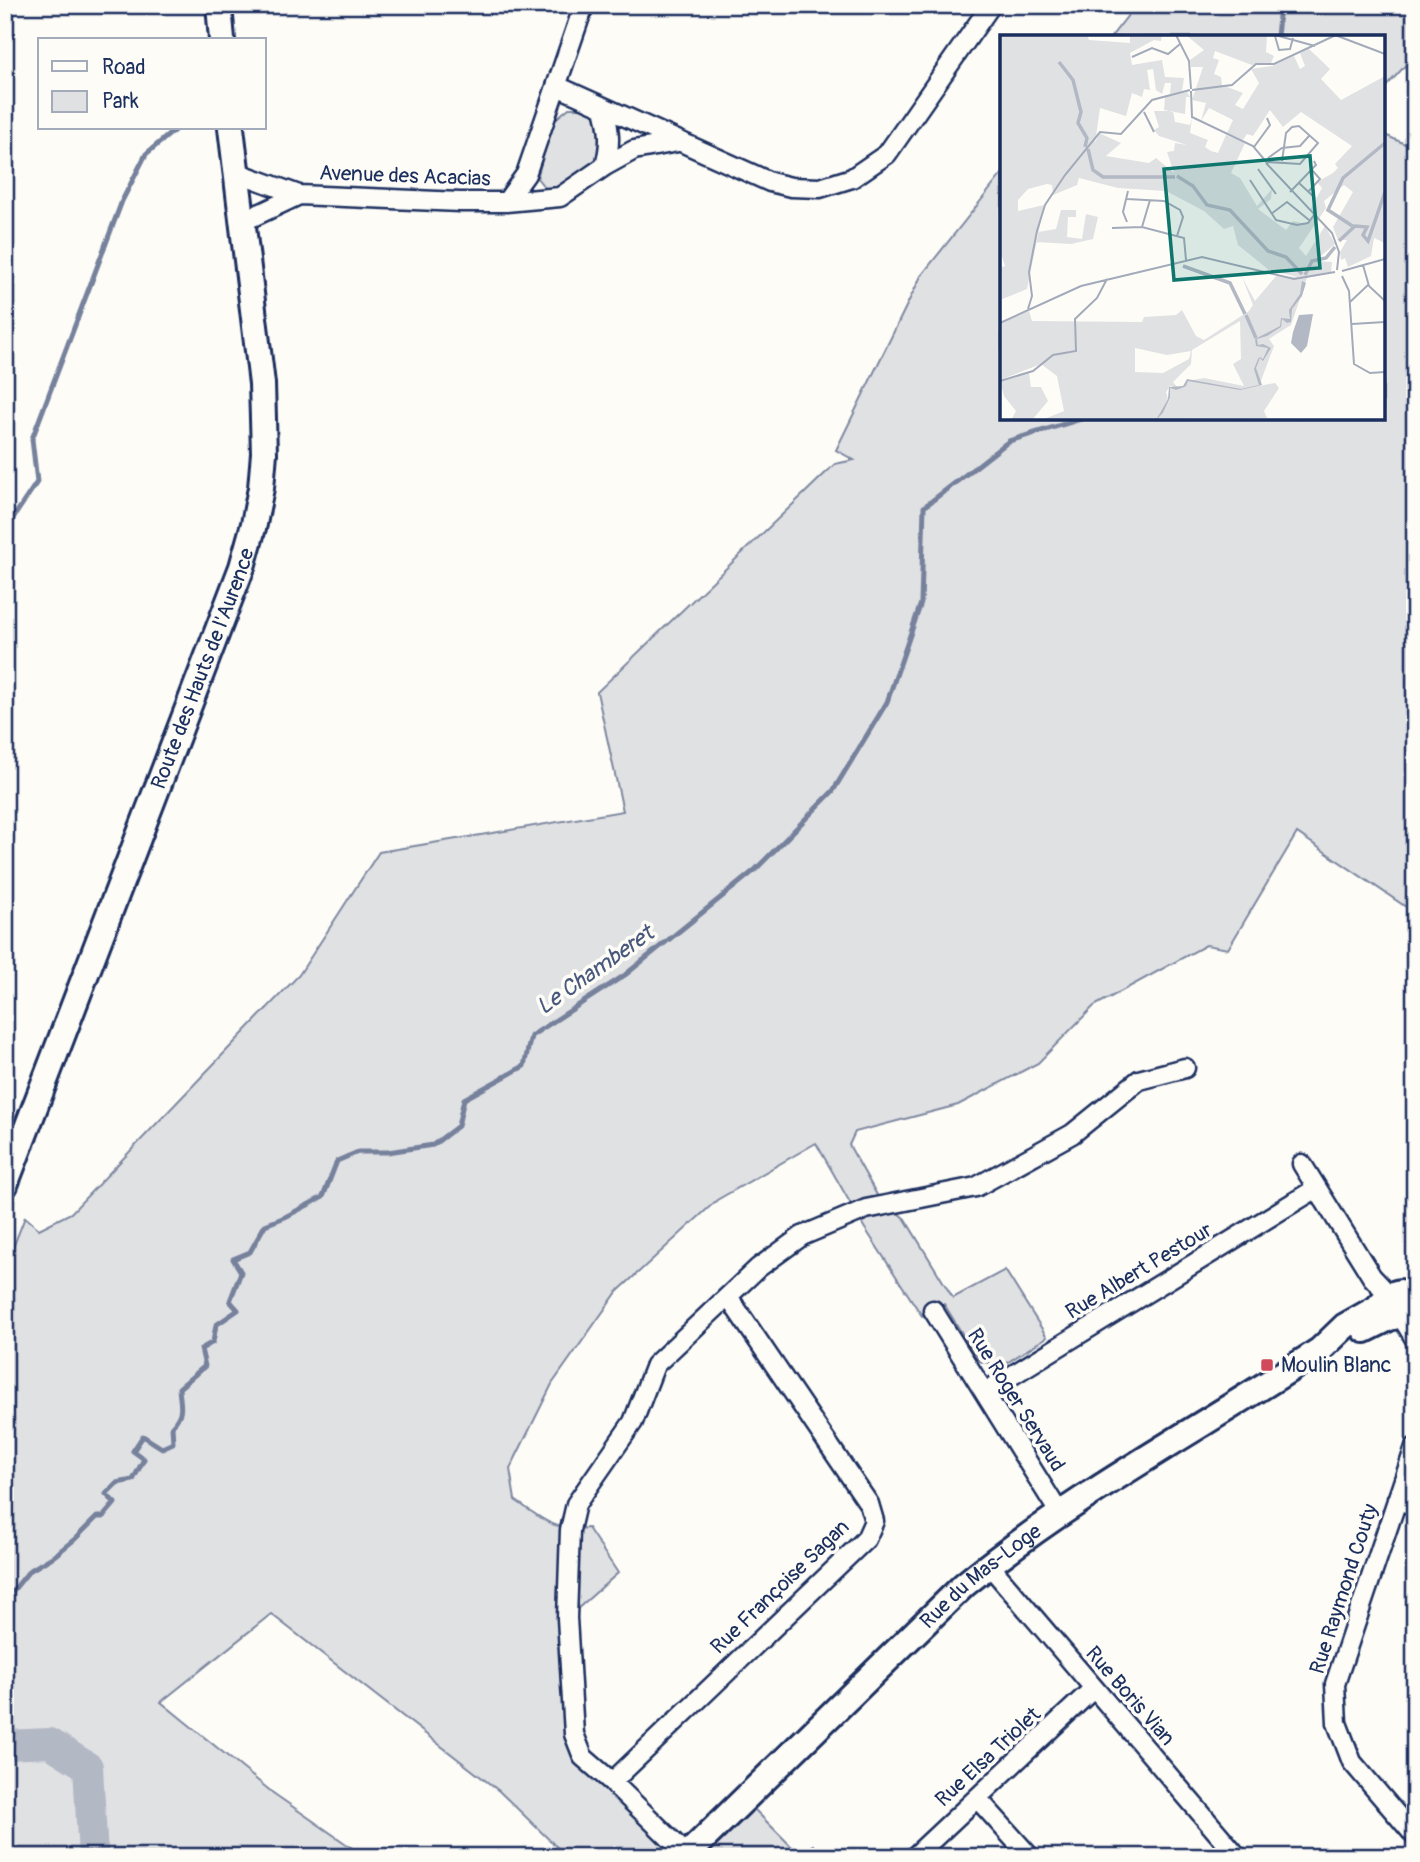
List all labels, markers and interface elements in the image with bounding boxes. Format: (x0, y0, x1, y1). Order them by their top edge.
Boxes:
inset map (1000, 35, 1385, 420)
legend (38, 38, 266, 130)
text: Road (102, 54, 146, 81)
text: Park (102, 88, 139, 115)
street label: Avenue des Acacias (319, 160, 492, 193)
street label: Route des Hauts de l'Aurence (145, 544, 260, 793)
water label: Le Chamberet (531, 917, 661, 1021)
street label: Rue Albert Pestour (1061, 1216, 1218, 1325)
street label: Rue Roger Servaud (961, 1323, 1071, 1477)
place label: Moulin Blanc (1281, 1352, 1392, 1379)
marker: Moulin Blanc (1259, 1357, 1275, 1373)
street label: Rue Raymond Couty (1304, 1501, 1384, 1677)
street label: Rue Françoise Sagan (705, 1514, 855, 1660)
street label: Rue du Mas-Loge (914, 1517, 1047, 1634)
street label: Rue Boris Vian (1079, 1641, 1181, 1751)
street label: Rue Elsa Triolet (930, 1701, 1047, 1813)

